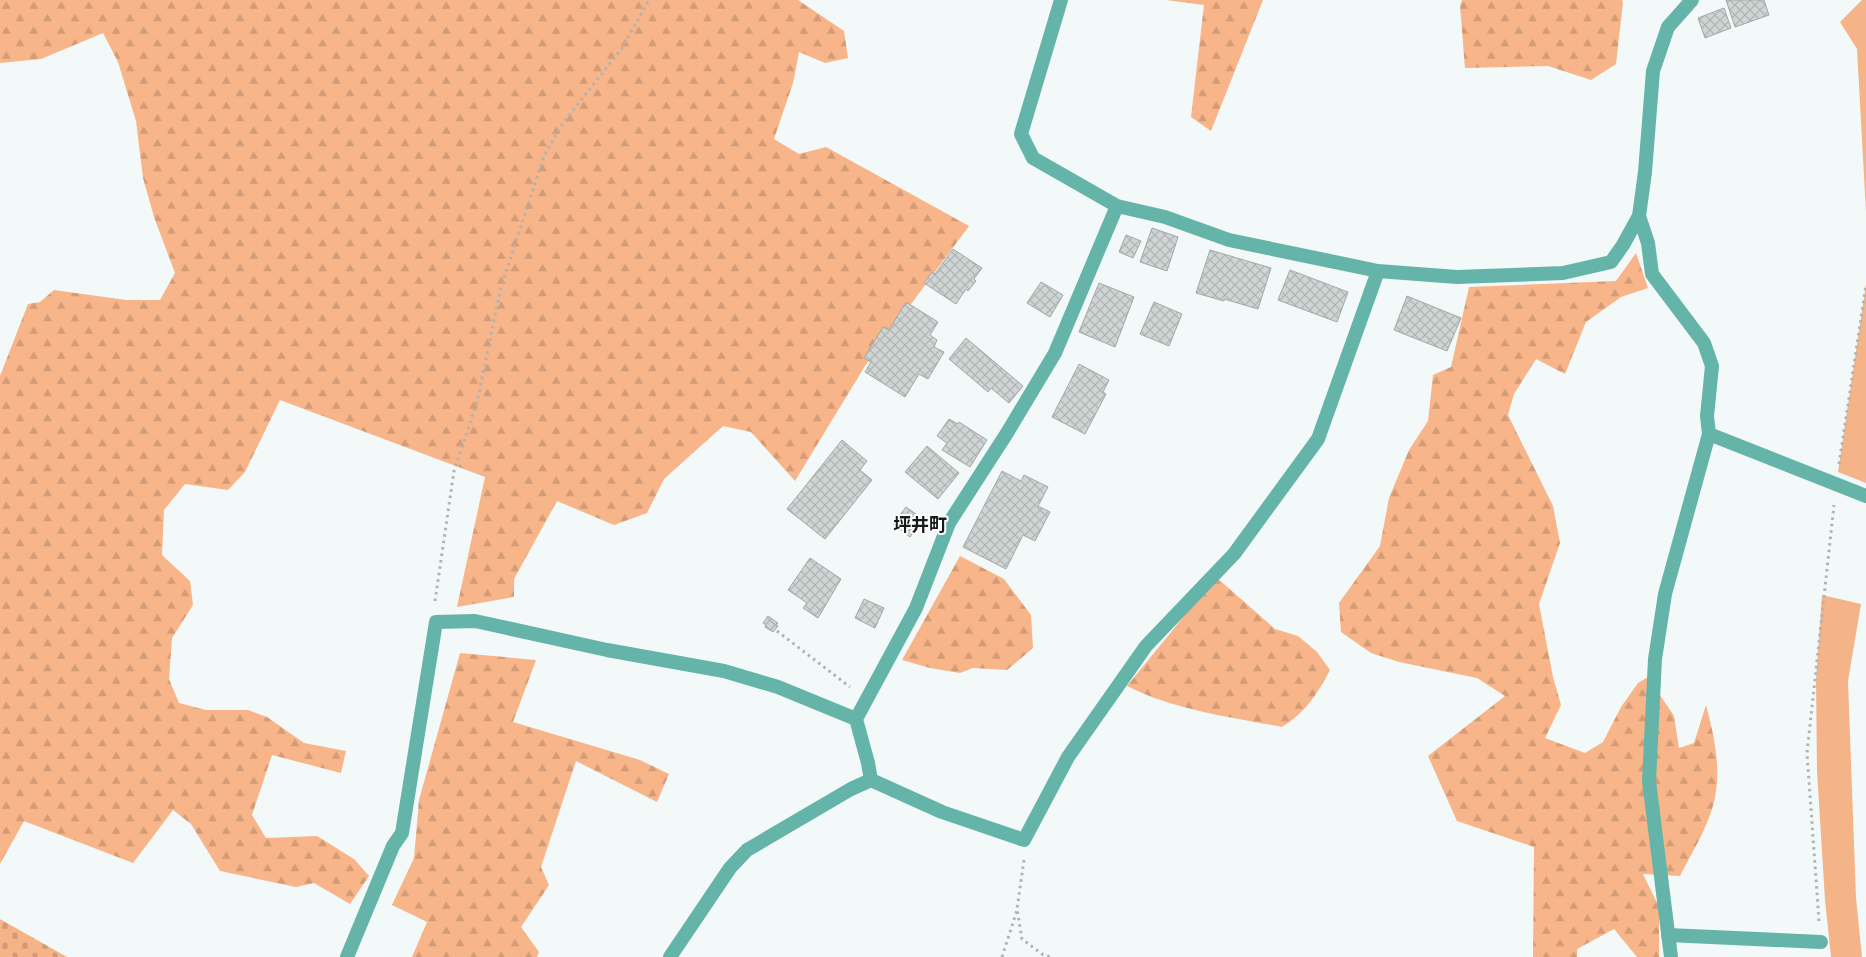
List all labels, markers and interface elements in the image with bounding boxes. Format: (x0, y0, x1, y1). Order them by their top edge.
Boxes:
district label: 坪井町 (893, 513, 947, 538)

